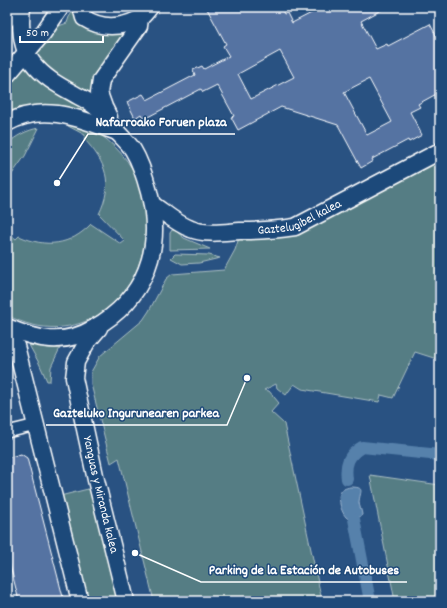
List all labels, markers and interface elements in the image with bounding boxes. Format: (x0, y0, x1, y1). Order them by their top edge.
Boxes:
scale bar (20, 18, 103, 44)
text: 50 m (26, 25, 49, 42)
callout: Nafarroako Foruen plaza (88, 108, 235, 134)
text: Nafarroako Foruen plaza (95, 113, 228, 133)
street label: Gaztelugibel kalea (257, 194, 346, 240)
callout: Gazteluko Ingurunearen parkea (46, 399, 227, 425)
text: Gazteluko Ingurunearen parkea (53, 404, 220, 424)
street label: Yanguas y Miranda kalea (77, 434, 124, 556)
callout: Parking de la Estación de Autobuses (201, 556, 407, 582)
text: Parking de la Estación de Autobuses (209, 561, 399, 581)

